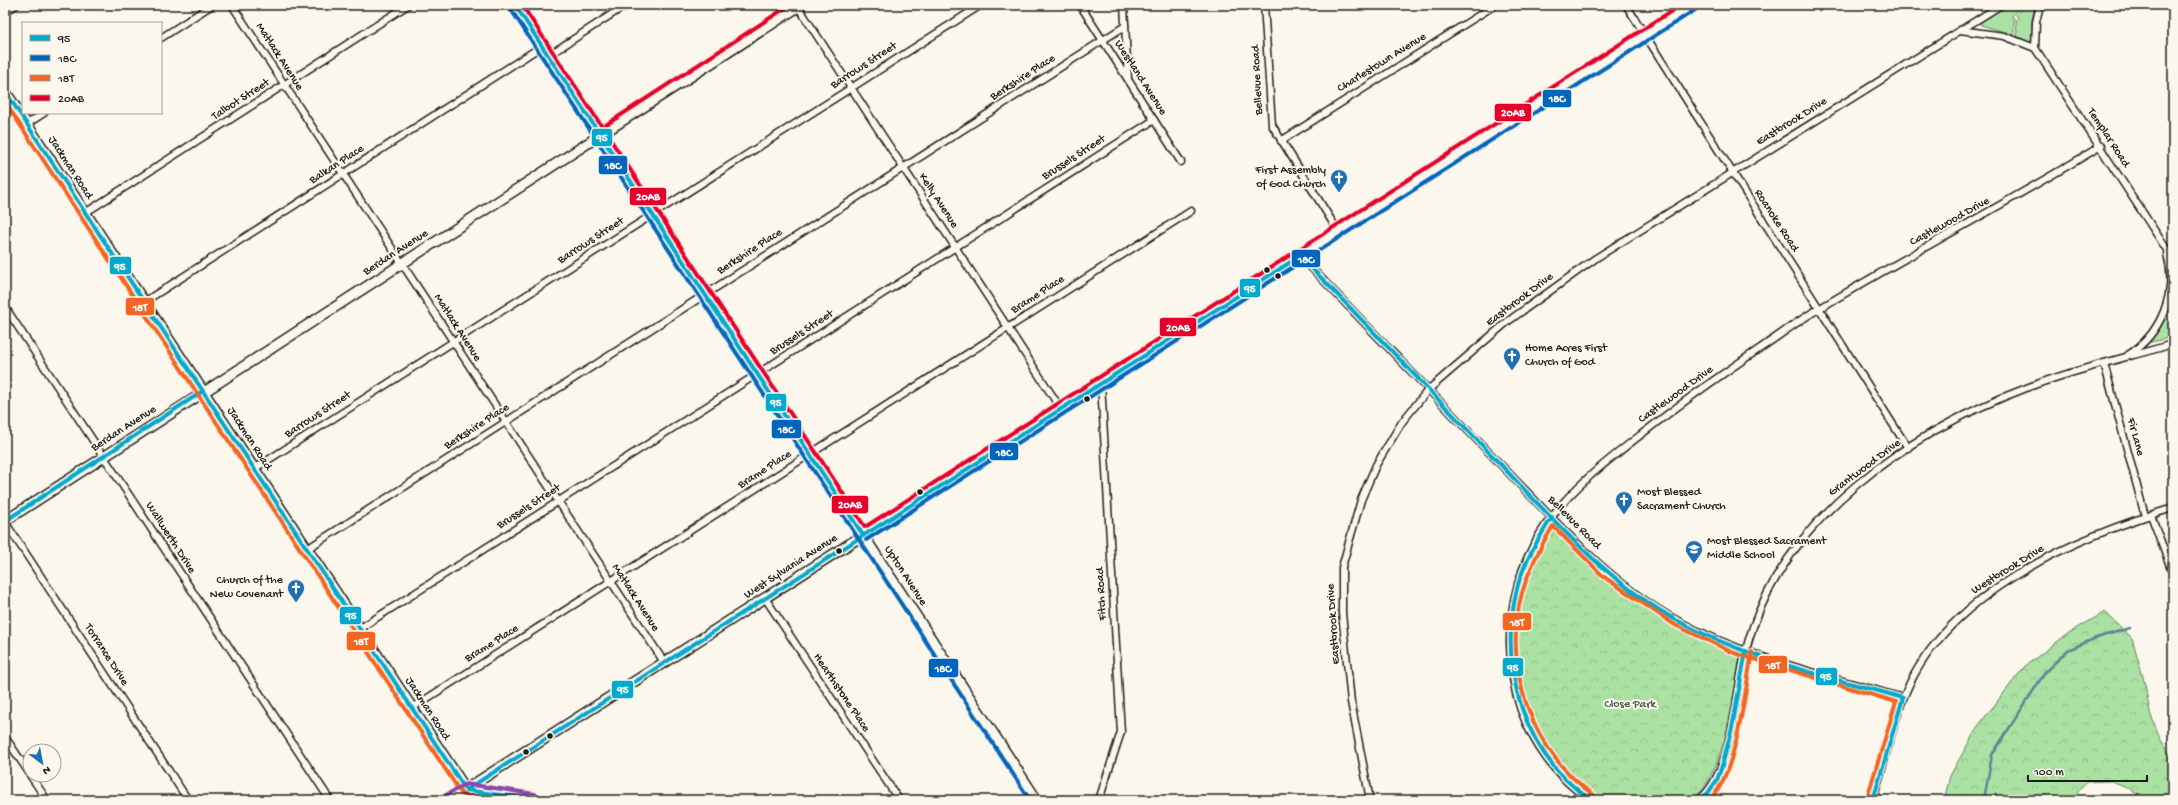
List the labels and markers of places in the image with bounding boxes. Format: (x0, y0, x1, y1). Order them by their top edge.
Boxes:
place label: First Assembly of God Church (1254, 164, 1327, 192)
church icon: First Assembly of God Church (1329, 168, 1349, 193)
unlabelled marker (1262, 265, 1272, 275)
unlabelled marker (1273, 271, 1283, 281)
place label: Home Acres First Church of God (1525, 342, 1608, 370)
church icon: Home Acres First Church of God (1502, 346, 1522, 371)
unlabelled marker (1082, 394, 1092, 404)
place label: Most Blessed Sacrament Church (1637, 486, 1726, 514)
unlabelled marker (915, 487, 925, 497)
church icon: Most Blessed Sacrament Church (1614, 490, 1634, 515)
place label: Most Blessed Sacrament Middle School (1707, 535, 1827, 563)
school or university icon: Most Blessed Sacrament Middle School (1684, 539, 1704, 564)
unlabelled marker (834, 546, 844, 556)
place label: Church of the New Covenant (210, 574, 284, 602)
church icon: Church of the New Covenant (286, 578, 306, 603)
unlabelled marker (545, 731, 555, 741)
unlabelled marker (521, 747, 531, 757)

